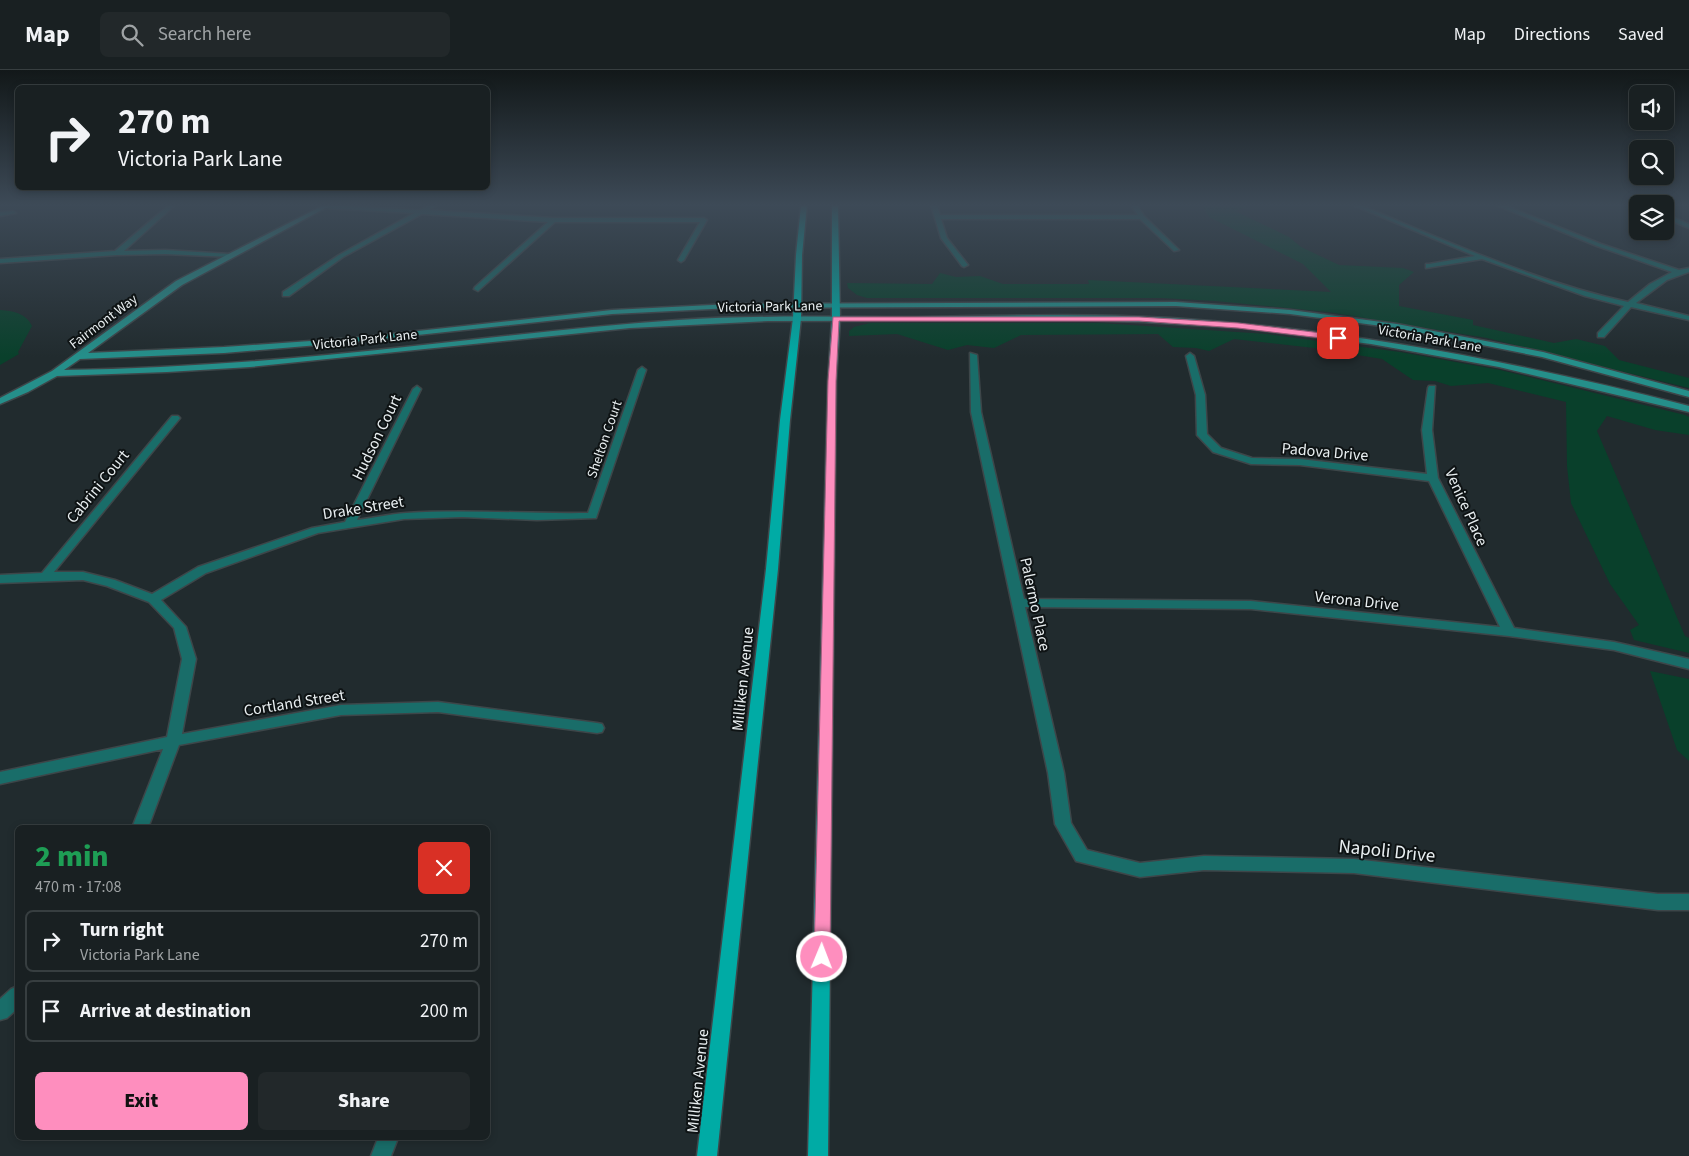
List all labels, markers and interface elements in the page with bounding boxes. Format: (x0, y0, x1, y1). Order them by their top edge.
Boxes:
search box (100, 12, 450, 57)
text: Map (25, 17, 70, 52)
icon: search (118, 21, 146, 49)
text: Search here (158, 21, 251, 48)
text: Map (1454, 22, 1486, 47)
text: Directions (1514, 22, 1590, 47)
text: Saved (1618, 22, 1664, 47)
map controls (1629, 85, 1674, 240)
button: sound (1629, 85, 1674, 130)
text: 270 m (118, 97, 210, 147)
icon: right (35, 105, 100, 170)
button: search (1629, 140, 1674, 185)
text: Victoria Park Lane (118, 143, 282, 175)
button: layers (1629, 195, 1674, 240)
street label: Fairmont Way (65, 289, 142, 354)
street label: Victoria Park Lane (718, 296, 823, 318)
pin (1317, 317, 1359, 359)
street label: Victoria Park Lane (1377, 320, 1483, 358)
icon: arrive (1324, 324, 1352, 352)
street label: Victoria Park Lane (312, 325, 418, 355)
street label: Hudson Court (347, 390, 407, 484)
street label: Shelton Court (582, 398, 628, 481)
street label: Padova Drive (1281, 437, 1369, 467)
street label: Cabrini Court (61, 445, 135, 528)
street label: Venice Place (1439, 465, 1493, 550)
street label: Drake Street (321, 491, 406, 525)
street label: Palermo Place (1014, 555, 1056, 653)
street label: Verona Drive (1314, 586, 1400, 616)
street label: Milliken Avenue (727, 626, 759, 732)
street label: Cortland Street (242, 684, 347, 722)
street label: Napoli Drive (1337, 833, 1437, 870)
text: 2 min (35, 835, 109, 878)
button: close (418, 842, 470, 894)
text: 470 m · 17:08 (35, 876, 122, 898)
text: Turn right (80, 917, 164, 944)
icon: right (37, 927, 65, 955)
text: 270 m (420, 928, 468, 955)
position arrow (795, 930, 847, 982)
text: Victoria Park Lane (80, 944, 200, 966)
icon: arrive (37, 997, 65, 1025)
text: Arrive at destination (80, 998, 251, 1025)
text: 200 m (420, 998, 468, 1025)
street label: Milliken Avenue (682, 1028, 714, 1134)
button: Exit (35, 1072, 248, 1130)
button: Share (258, 1072, 470, 1130)

